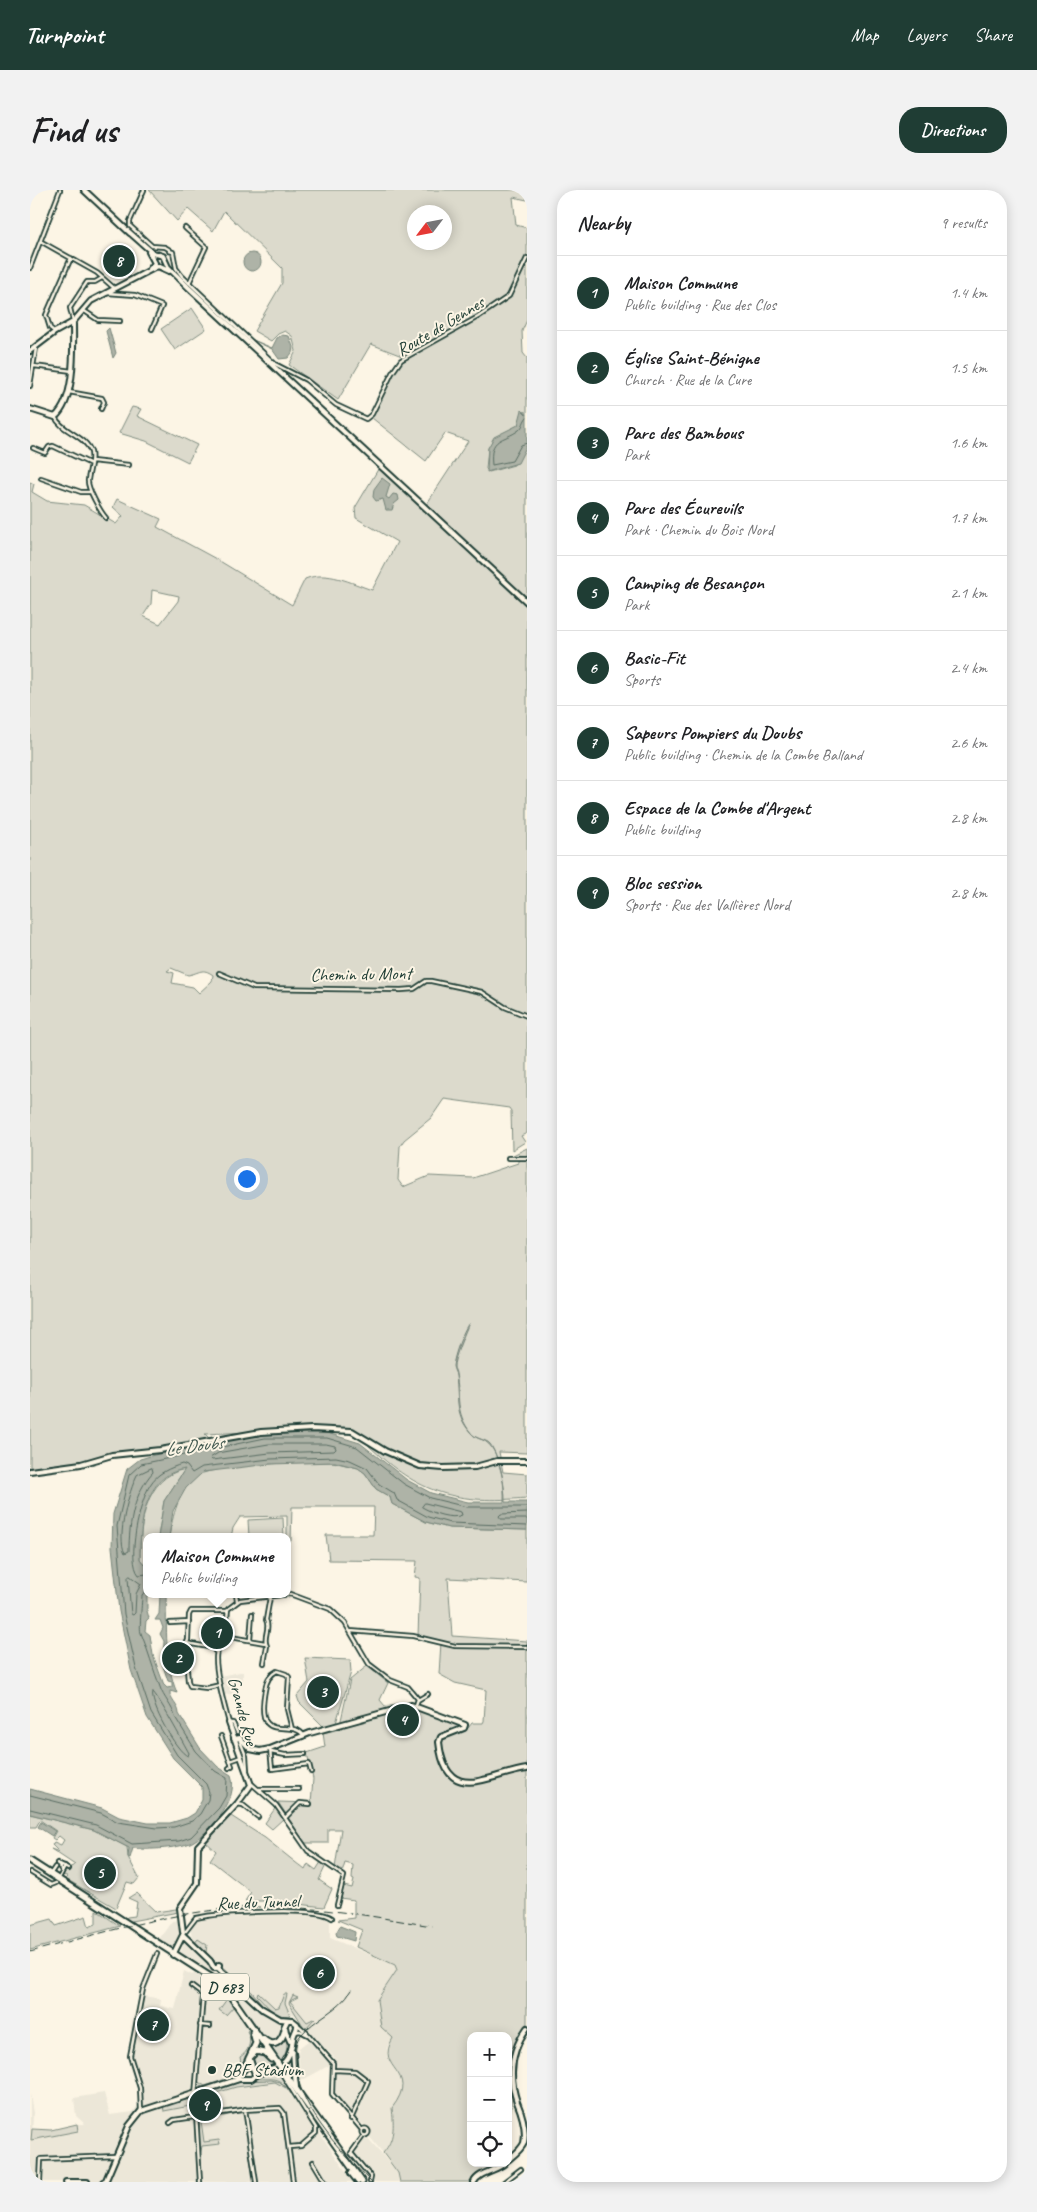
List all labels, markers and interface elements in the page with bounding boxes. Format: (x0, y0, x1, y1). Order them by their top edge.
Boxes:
text: Turnpoint (25, 20, 104, 50)
text: Map (851, 24, 879, 46)
text: Layers (907, 24, 946, 46)
text: Share (974, 24, 1012, 46)
button: Directions (899, 107, 1007, 153)
text: Find us (30, 108, 117, 153)
north arrow (407, 205, 452, 250)
text: Nearby (577, 210, 630, 236)
text: 9 results (940, 213, 987, 233)
pin: 8 (103, 242, 135, 280)
text: Maison Commune (624, 271, 737, 295)
text: 1 (589, 283, 597, 303)
text: 1.4 km (950, 283, 987, 303)
street label: Route de Gennes (392, 290, 490, 361)
text: Public building · Rue des Clos (624, 295, 776, 315)
text: Église Saint-Bénigne (624, 346, 759, 370)
text: 2 (589, 358, 597, 378)
text: 1.5 km (950, 358, 987, 378)
text: Church · Rue de la Cure (624, 370, 751, 390)
text: Parc des Bambous (624, 421, 743, 445)
text: 3 (589, 433, 597, 453)
text: 1.6 km (950, 433, 987, 453)
text: Park (624, 445, 649, 465)
text: Parc des Écureuils (624, 496, 742, 520)
text: 4 (589, 508, 597, 528)
text: 1.7 km (950, 508, 987, 528)
text: Park · Chemin du Bois Nord (624, 520, 773, 540)
text: Camping de Besançon (624, 571, 764, 595)
text: 5 (590, 583, 596, 603)
text: 2.1 km (950, 583, 987, 603)
text: Park (624, 595, 649, 615)
text: Basic-Fit (624, 646, 685, 670)
text: 6 (589, 658, 597, 678)
text: 2.4 km (950, 658, 987, 678)
text: Sports (624, 670, 660, 690)
text: Sapeurs Pompiers du Doubs (624, 721, 801, 745)
text: 7 (589, 733, 597, 753)
text: 2.6 km (950, 733, 987, 753)
text: Public building · Chemin de la Combe Balland (624, 745, 862, 765)
text: Espace de la Combe d'Argent (624, 796, 810, 820)
text: 8 (589, 808, 597, 828)
text: 2.8 km (950, 808, 987, 828)
text: Public building (624, 820, 700, 840)
text: Bloc session (624, 871, 701, 895)
text: 9 (589, 883, 597, 903)
text: 2.8 km (950, 883, 987, 903)
text: Sports · Rue des Vallières Nord (624, 895, 790, 915)
street label: Chemin du Mont (310, 962, 415, 986)
your location (234, 1166, 260, 1192)
water label: Le Doubs (164, 1430, 228, 1461)
popup (143, 1533, 291, 1598)
text: Maison Commune (161, 1544, 273, 1568)
text: Public building (161, 1568, 237, 1588)
pin: 1 (201, 1614, 233, 1652)
pin: 2 (162, 1639, 194, 1677)
pin: 3 (307, 1673, 339, 1711)
street label: Grande Rue (223, 1674, 263, 1749)
pin: 4 (387, 1701, 419, 1739)
pin: 5 (84, 1854, 116, 1892)
street label: Rue du Tunnel (216, 1889, 303, 1914)
pin: 6 (303, 1954, 335, 1992)
road number: D 683 (201, 1974, 249, 2000)
pin: 7 (137, 2006, 169, 2044)
map controls (467, 2032, 512, 2167)
button: + (467, 2032, 512, 2077)
place label: BBF Stadium (222, 2059, 304, 2081)
marker: BBF Stadium (206, 2064, 218, 2076)
button: − (467, 2077, 512, 2122)
pin: 9 (189, 2086, 221, 2124)
button: locate (467, 2122, 512, 2167)

